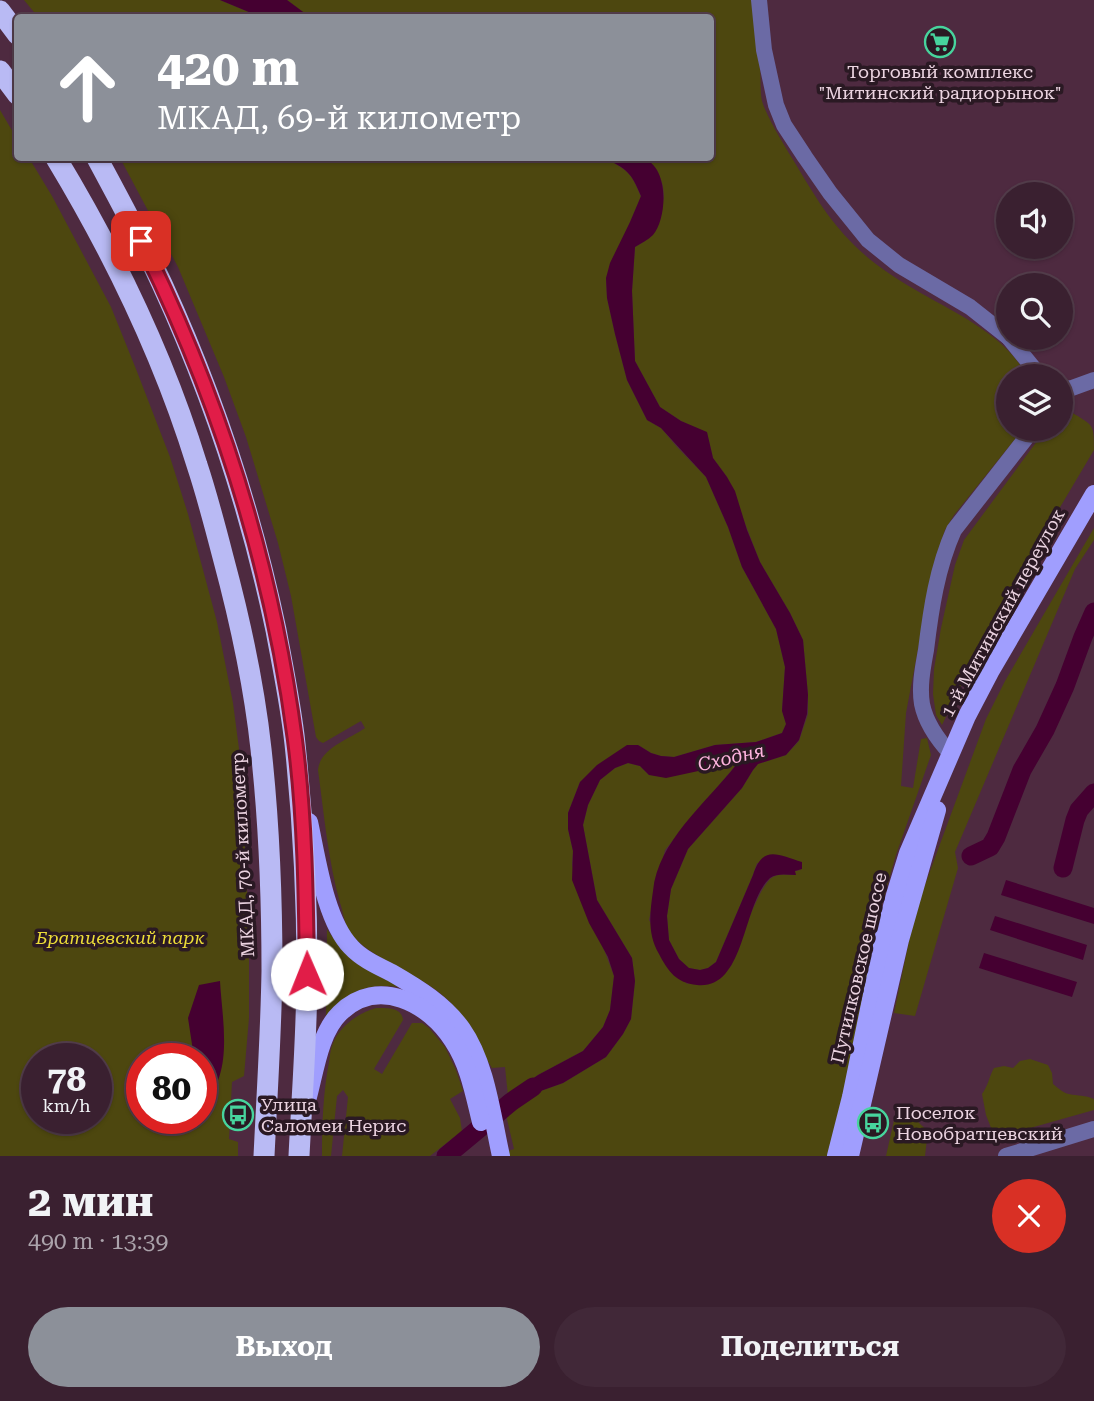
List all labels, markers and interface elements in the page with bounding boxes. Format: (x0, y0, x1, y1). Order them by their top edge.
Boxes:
supermarket icon: Торговый комплекс "Митинский радиорынок" (923, 25, 957, 59)
text: 420 m (157, 40, 299, 97)
icon: ahead (42, 42, 133, 133)
place label: Торговый комплекс "Митинский радиорынок" (818, 61, 1062, 103)
text: МКАД, 69-й километр (157, 99, 521, 137)
map controls (996, 182, 1073, 441)
button: sound (996, 182, 1073, 259)
pin (111, 211, 171, 271)
icon: arrive (122, 222, 160, 260)
button: search (996, 273, 1073, 350)
button: layers (996, 364, 1073, 441)
street label: 1-й Митинский переулок (936, 505, 1069, 721)
water label: Сходня (695, 739, 767, 776)
street label: МКАД, 70-й километр (227, 752, 258, 958)
street label: Путилковское шоссе (826, 870, 891, 1065)
park label: Братцевский парк (35, 927, 204, 948)
position arrow (270, 937, 344, 1011)
speed limit sign: 80 (126, 1043, 217, 1134)
text: 78 (47, 1059, 86, 1100)
place label: Улица Саломеи Нерис (261, 1094, 406, 1136)
text: km/h (42, 1095, 91, 1116)
bus stop icon: Улица Саломеи Нерис (221, 1098, 255, 1132)
place label: Поселок Новобратцевский (896, 1102, 1063, 1144)
bus stop icon: Поселок Новобратцевский (856, 1106, 890, 1140)
text: 2 мин (28, 1177, 153, 1226)
button: close (992, 1179, 1066, 1253)
text: 490 m · 13:39 (28, 1228, 168, 1255)
button: Выход (28, 1307, 540, 1387)
button: Поделиться (554, 1307, 1066, 1387)

